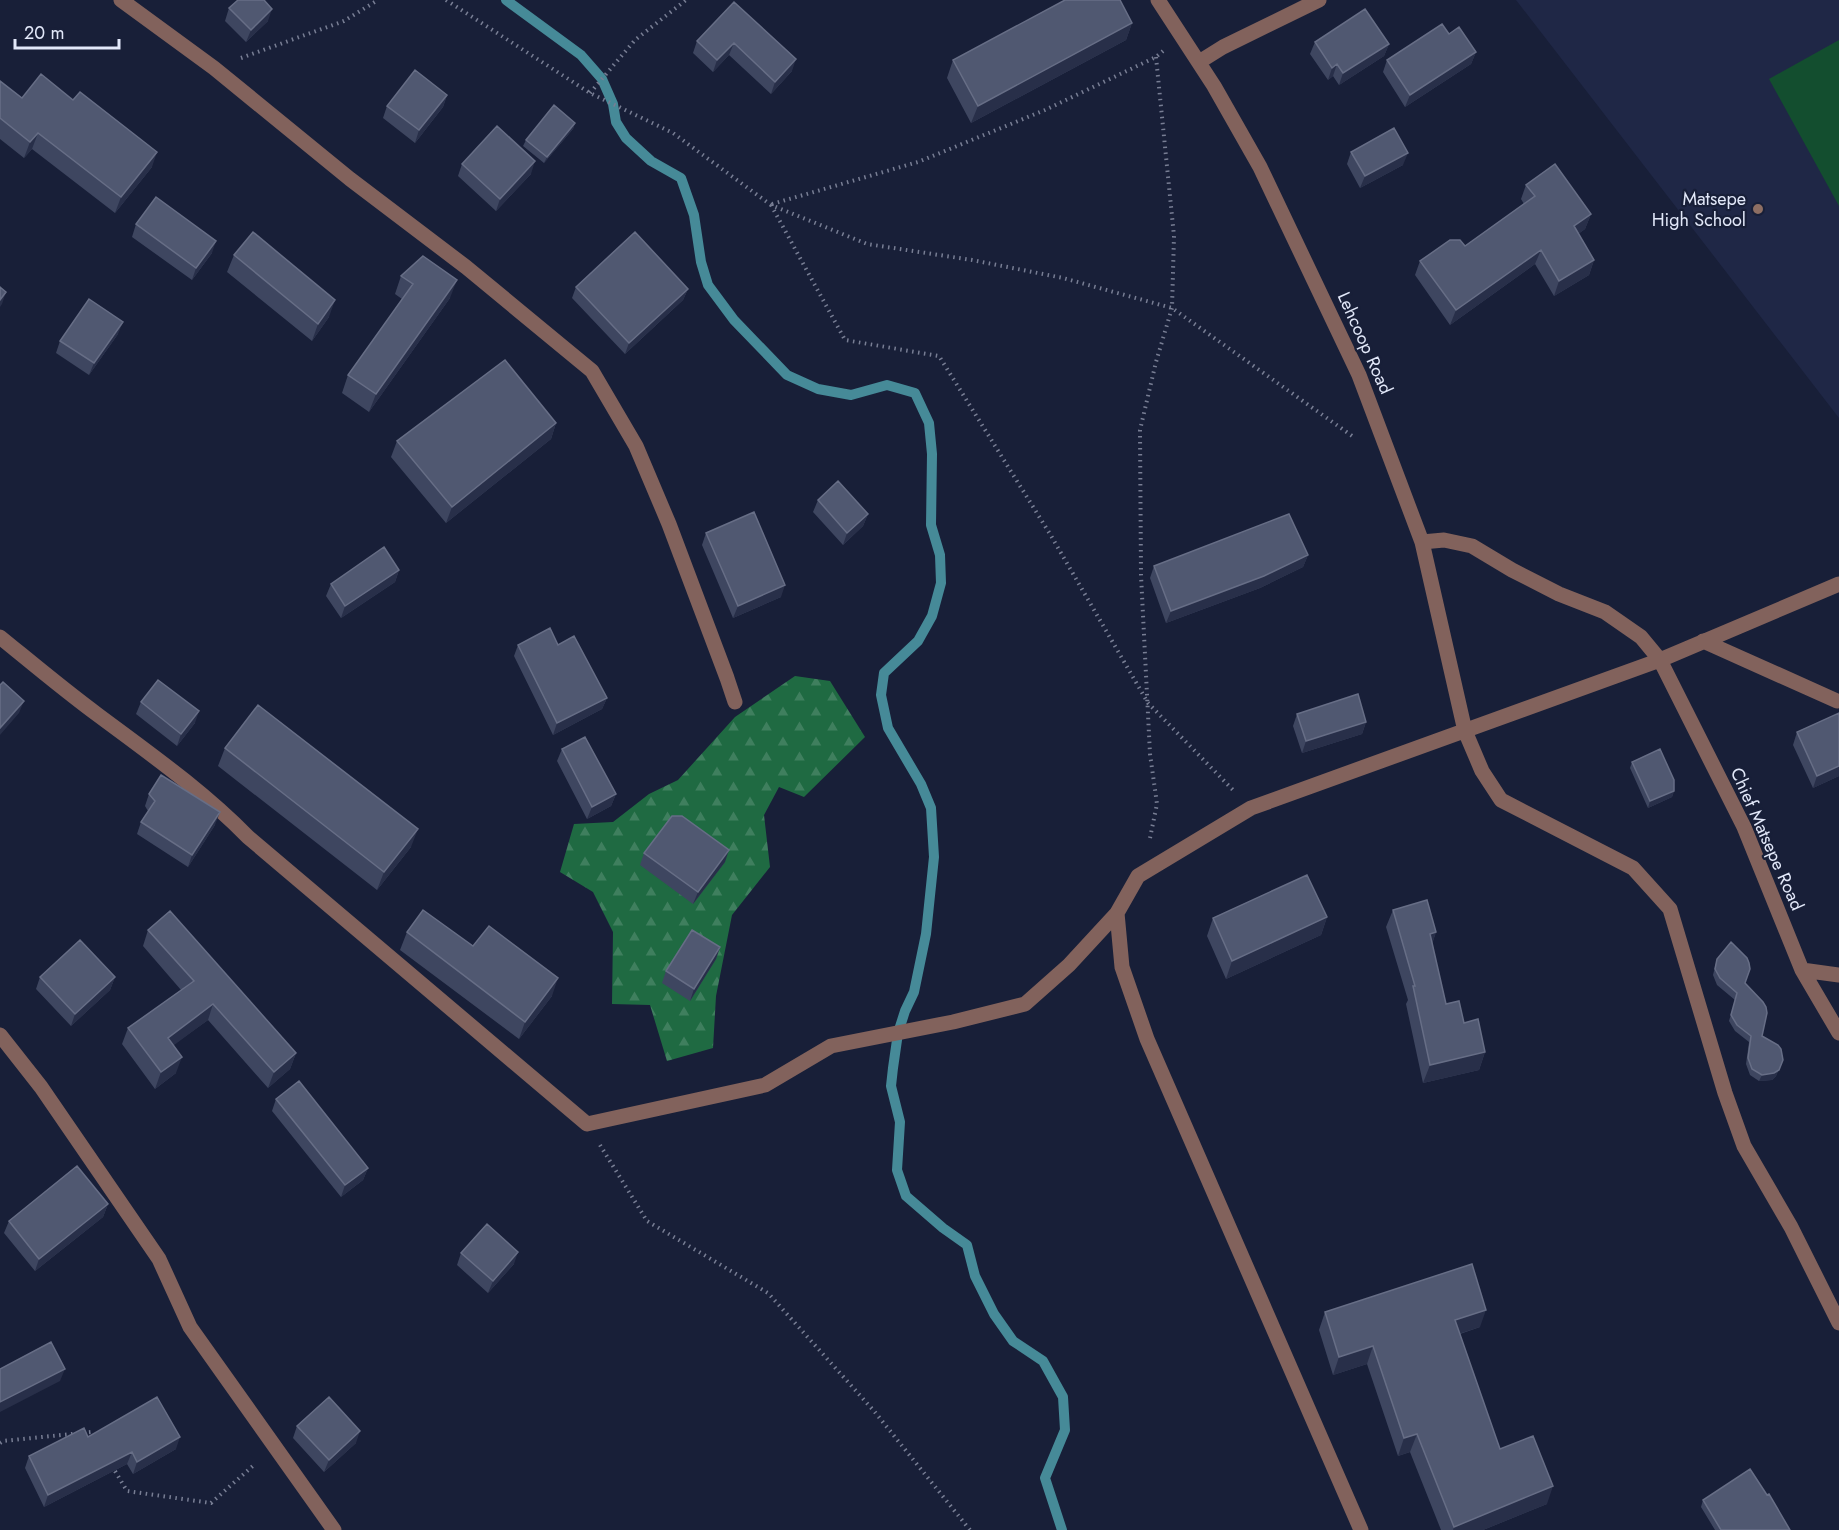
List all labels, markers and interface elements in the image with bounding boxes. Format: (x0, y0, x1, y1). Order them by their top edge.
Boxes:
scale bar (15, 12, 118, 50)
text: 20 m (24, 20, 64, 46)
place label: Matsepe High School (1652, 186, 1746, 233)
marker: Matsepe High School (1751, 202, 1765, 216)
street label: Lehcoop Road (1331, 288, 1399, 398)
street label: Chief Matsepe Road (1724, 763, 1810, 915)

